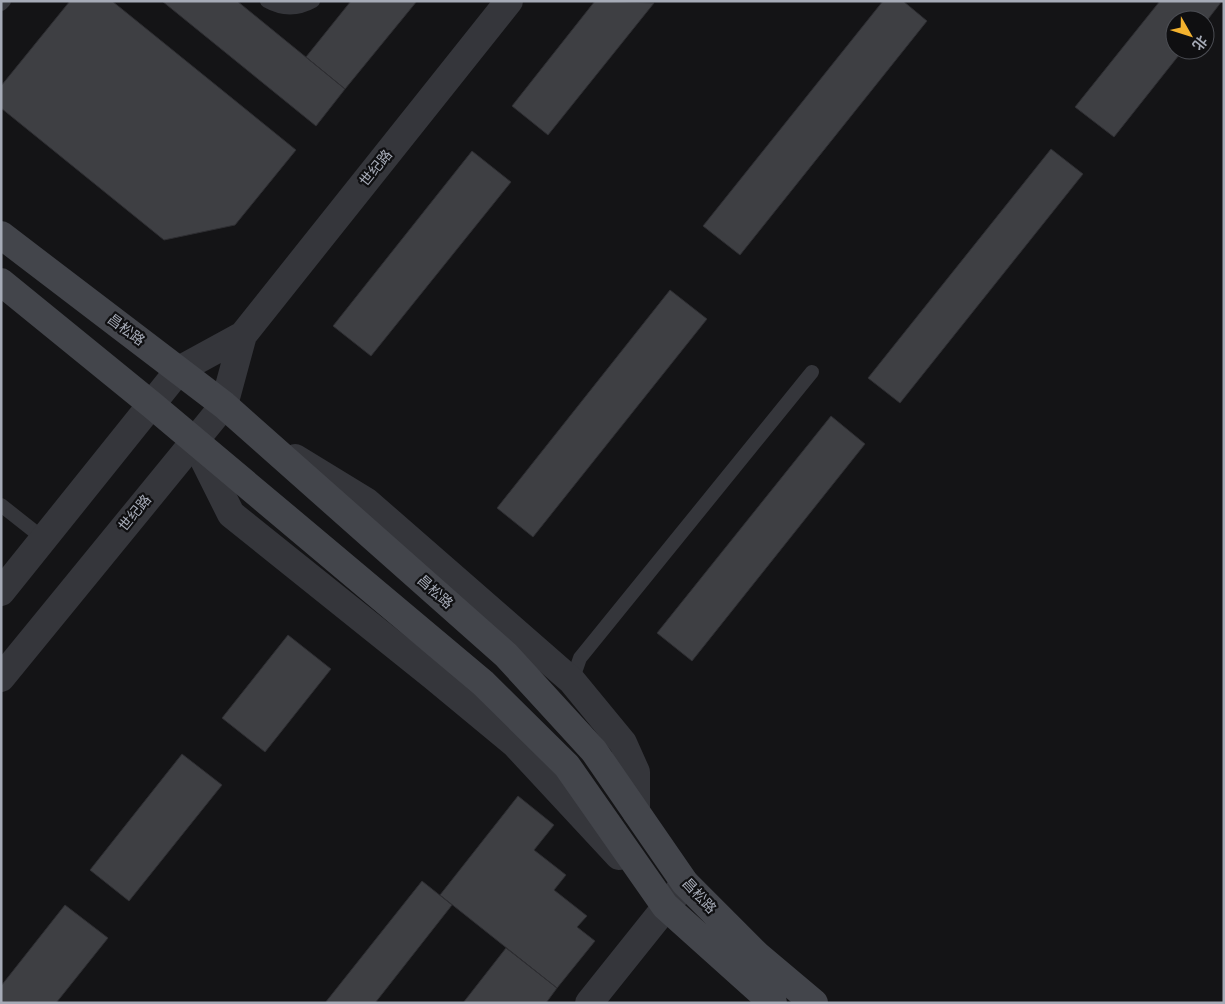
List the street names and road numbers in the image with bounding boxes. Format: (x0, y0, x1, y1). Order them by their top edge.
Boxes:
street label: 世纪路 (356, 146, 396, 190)
street label: 昌松路 (104, 311, 148, 349)
street label: 世纪路 (115, 491, 155, 535)
street label: 昌松路 (414, 572, 456, 612)
street label: 昌松路 (678, 875, 720, 917)

